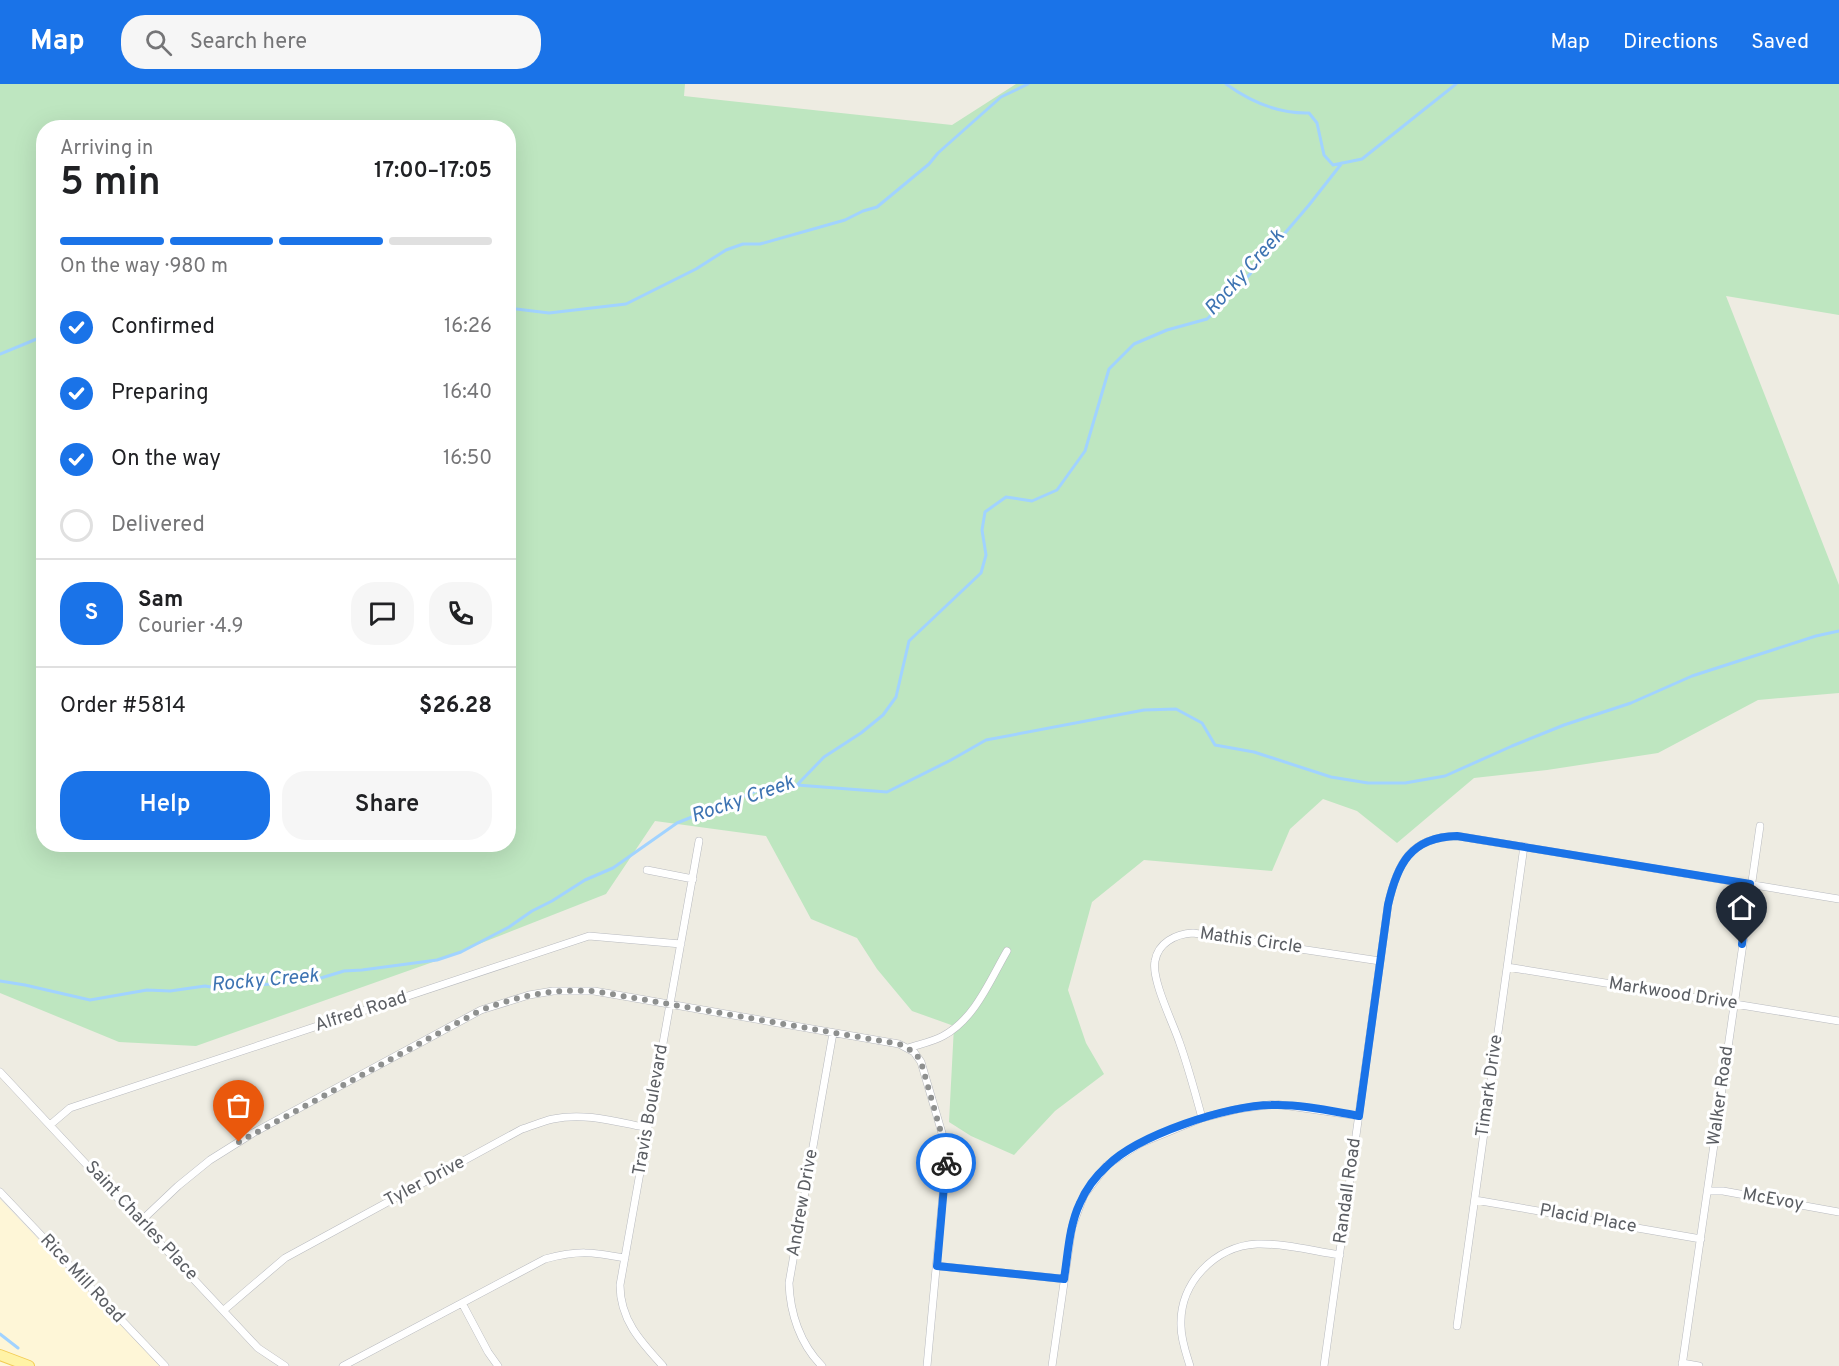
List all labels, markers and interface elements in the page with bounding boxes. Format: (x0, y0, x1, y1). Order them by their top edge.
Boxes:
search box (121, 15, 541, 69)
text: Map (30, 24, 85, 60)
icon: search (142, 26, 175, 59)
text: Search here (190, 29, 307, 56)
text: Map (1550, 29, 1590, 56)
text: Directions (1623, 29, 1718, 56)
text: Saved (1751, 29, 1809, 56)
text: Arriving in (60, 136, 153, 162)
text: 17:00–17:05 (374, 158, 492, 185)
text: 5 min (60, 160, 161, 209)
water label: Rocky Creek (1199, 224, 1291, 322)
text: On the way · 980 m (60, 254, 228, 280)
icon: check (60, 311, 93, 344)
text: Confirmed (111, 314, 215, 341)
text: 16:26 (444, 314, 492, 340)
icon: check (60, 377, 93, 410)
text: Preparing (111, 380, 209, 407)
text: 16:40 (443, 380, 492, 406)
icon: check (60, 443, 93, 476)
text: On the way (111, 446, 221, 473)
text: 16:50 (443, 446, 492, 472)
text: Delivered (111, 512, 205, 539)
button: chat (351, 582, 414, 645)
button: phone (429, 582, 492, 645)
text: Sam (138, 587, 183, 614)
text: S (85, 600, 98, 627)
text: Courier · 4.9 (138, 614, 243, 640)
text: Order #5814 (60, 693, 186, 720)
text: $26.28 (419, 693, 492, 720)
water label: Rocky Creek (688, 770, 799, 830)
button: Help (60, 771, 270, 840)
button: Share (282, 771, 492, 840)
pin (1716, 882, 1767, 944)
icon: home (1725, 891, 1758, 924)
street label: Mathis Circle (1198, 922, 1304, 960)
water label: Rocky Creek (210, 963, 321, 999)
street label: Markwood Drive (1607, 972, 1739, 1016)
street label: Alfred Road (312, 986, 410, 1038)
street label: Timark Drive (1471, 1033, 1509, 1139)
street label: Travis Boulevard (628, 1043, 674, 1177)
street label: Walker Road (1703, 1045, 1739, 1147)
pin (213, 1080, 264, 1142)
icon: bag (222, 1089, 255, 1122)
courier (916, 1133, 976, 1193)
street label: Randall Road (1329, 1137, 1367, 1245)
icon: bike (930, 1147, 963, 1180)
street label: Andrew Drive (782, 1148, 824, 1258)
street label: Tyler Drive (381, 1151, 469, 1213)
street label: Saint Charles Place (79, 1156, 203, 1286)
street label: McEvoy (1740, 1183, 1806, 1217)
street label: Placid Place (1538, 1199, 1638, 1239)
street label: Rice Mill Road (35, 1229, 129, 1329)

